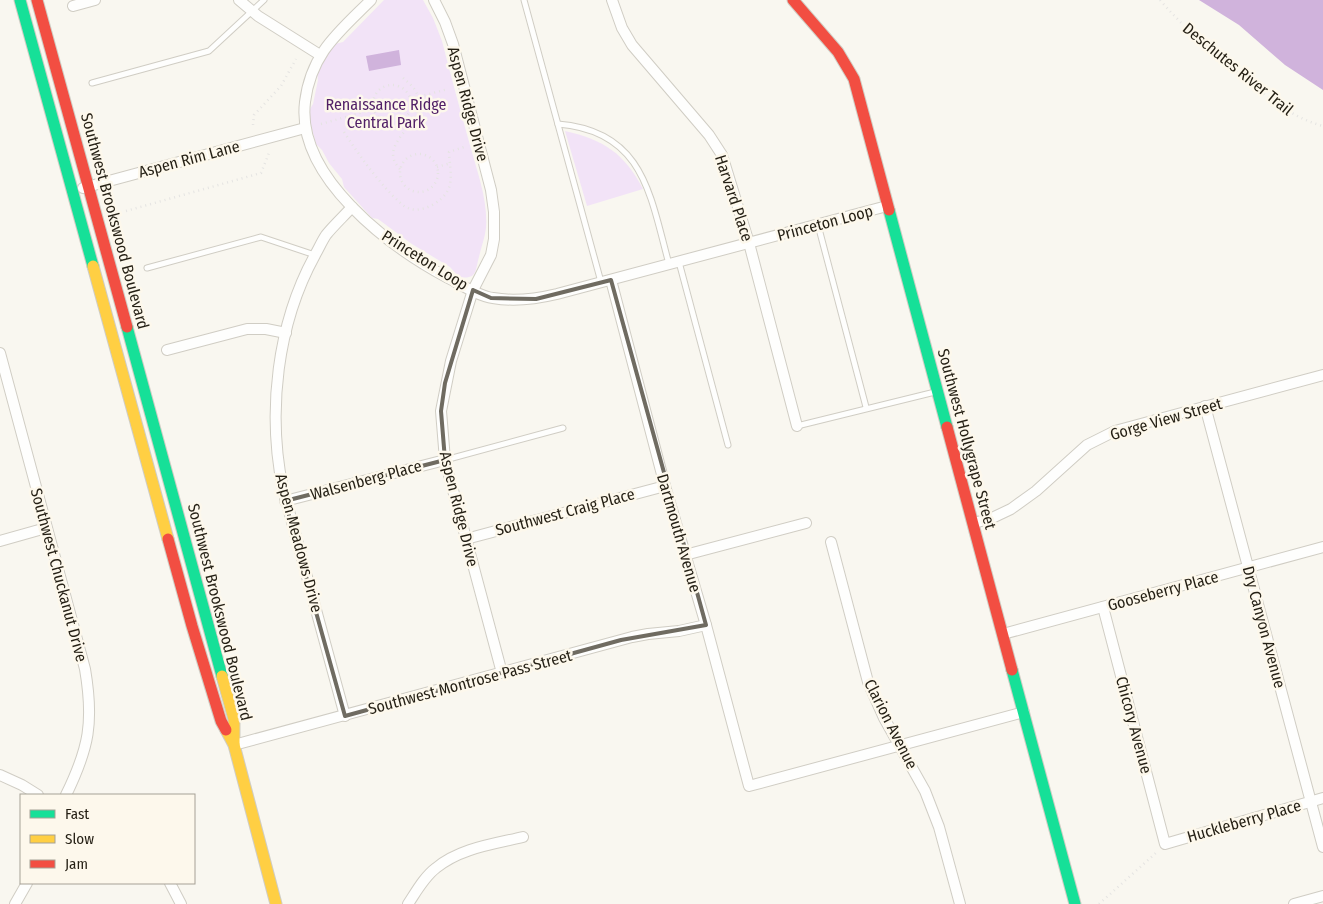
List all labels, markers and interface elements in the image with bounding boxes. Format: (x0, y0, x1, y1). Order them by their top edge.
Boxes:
street label: Deschutes River Trail (1179, 19, 1297, 119)
street label: Aspen Ridge Drive (444, 45, 492, 164)
park label: Renaissance Ridge Central Park (325, 95, 447, 132)
street label: Southwest Brookswood Boulevard (77, 111, 153, 331)
street label: Aspen Rim Lane (136, 136, 242, 182)
street label: Harvard Place (711, 152, 757, 244)
street label: Princeton Loop (775, 201, 875, 245)
street label: Princeton Loop (378, 226, 472, 294)
street label: Southwest Hollygrape Street (934, 347, 1000, 532)
street label: Gorge View Street (1108, 394, 1225, 444)
street label: Aspen Ridge Drive (436, 449, 483, 569)
street label: Walsenberg Place (308, 456, 424, 504)
street label: Aspen Meadows Drive (271, 472, 327, 614)
street label: Dartmouth Avenue (653, 472, 705, 595)
street label: Southwest Craig Place (493, 484, 637, 540)
street label: Southwest Chuckanut Drive (27, 486, 91, 664)
street label: Southwest Brookswood Boulevard (184, 501, 256, 723)
street label: Dry Canyon Avenue (1239, 564, 1289, 690)
street label: Gooseberry Place (1106, 567, 1221, 615)
street label: Southwest Montrose Pass Street (366, 645, 575, 718)
street label: Chicory Avenue (1112, 674, 1156, 776)
street label: Clarion Avenue (860, 676, 922, 772)
legend (20, 794, 195, 884)
street label: Huckleberry Place (1185, 796, 1303, 846)
text: Fast (65, 805, 89, 823)
text: Slow (65, 830, 94, 848)
text: Jam (65, 855, 88, 873)

